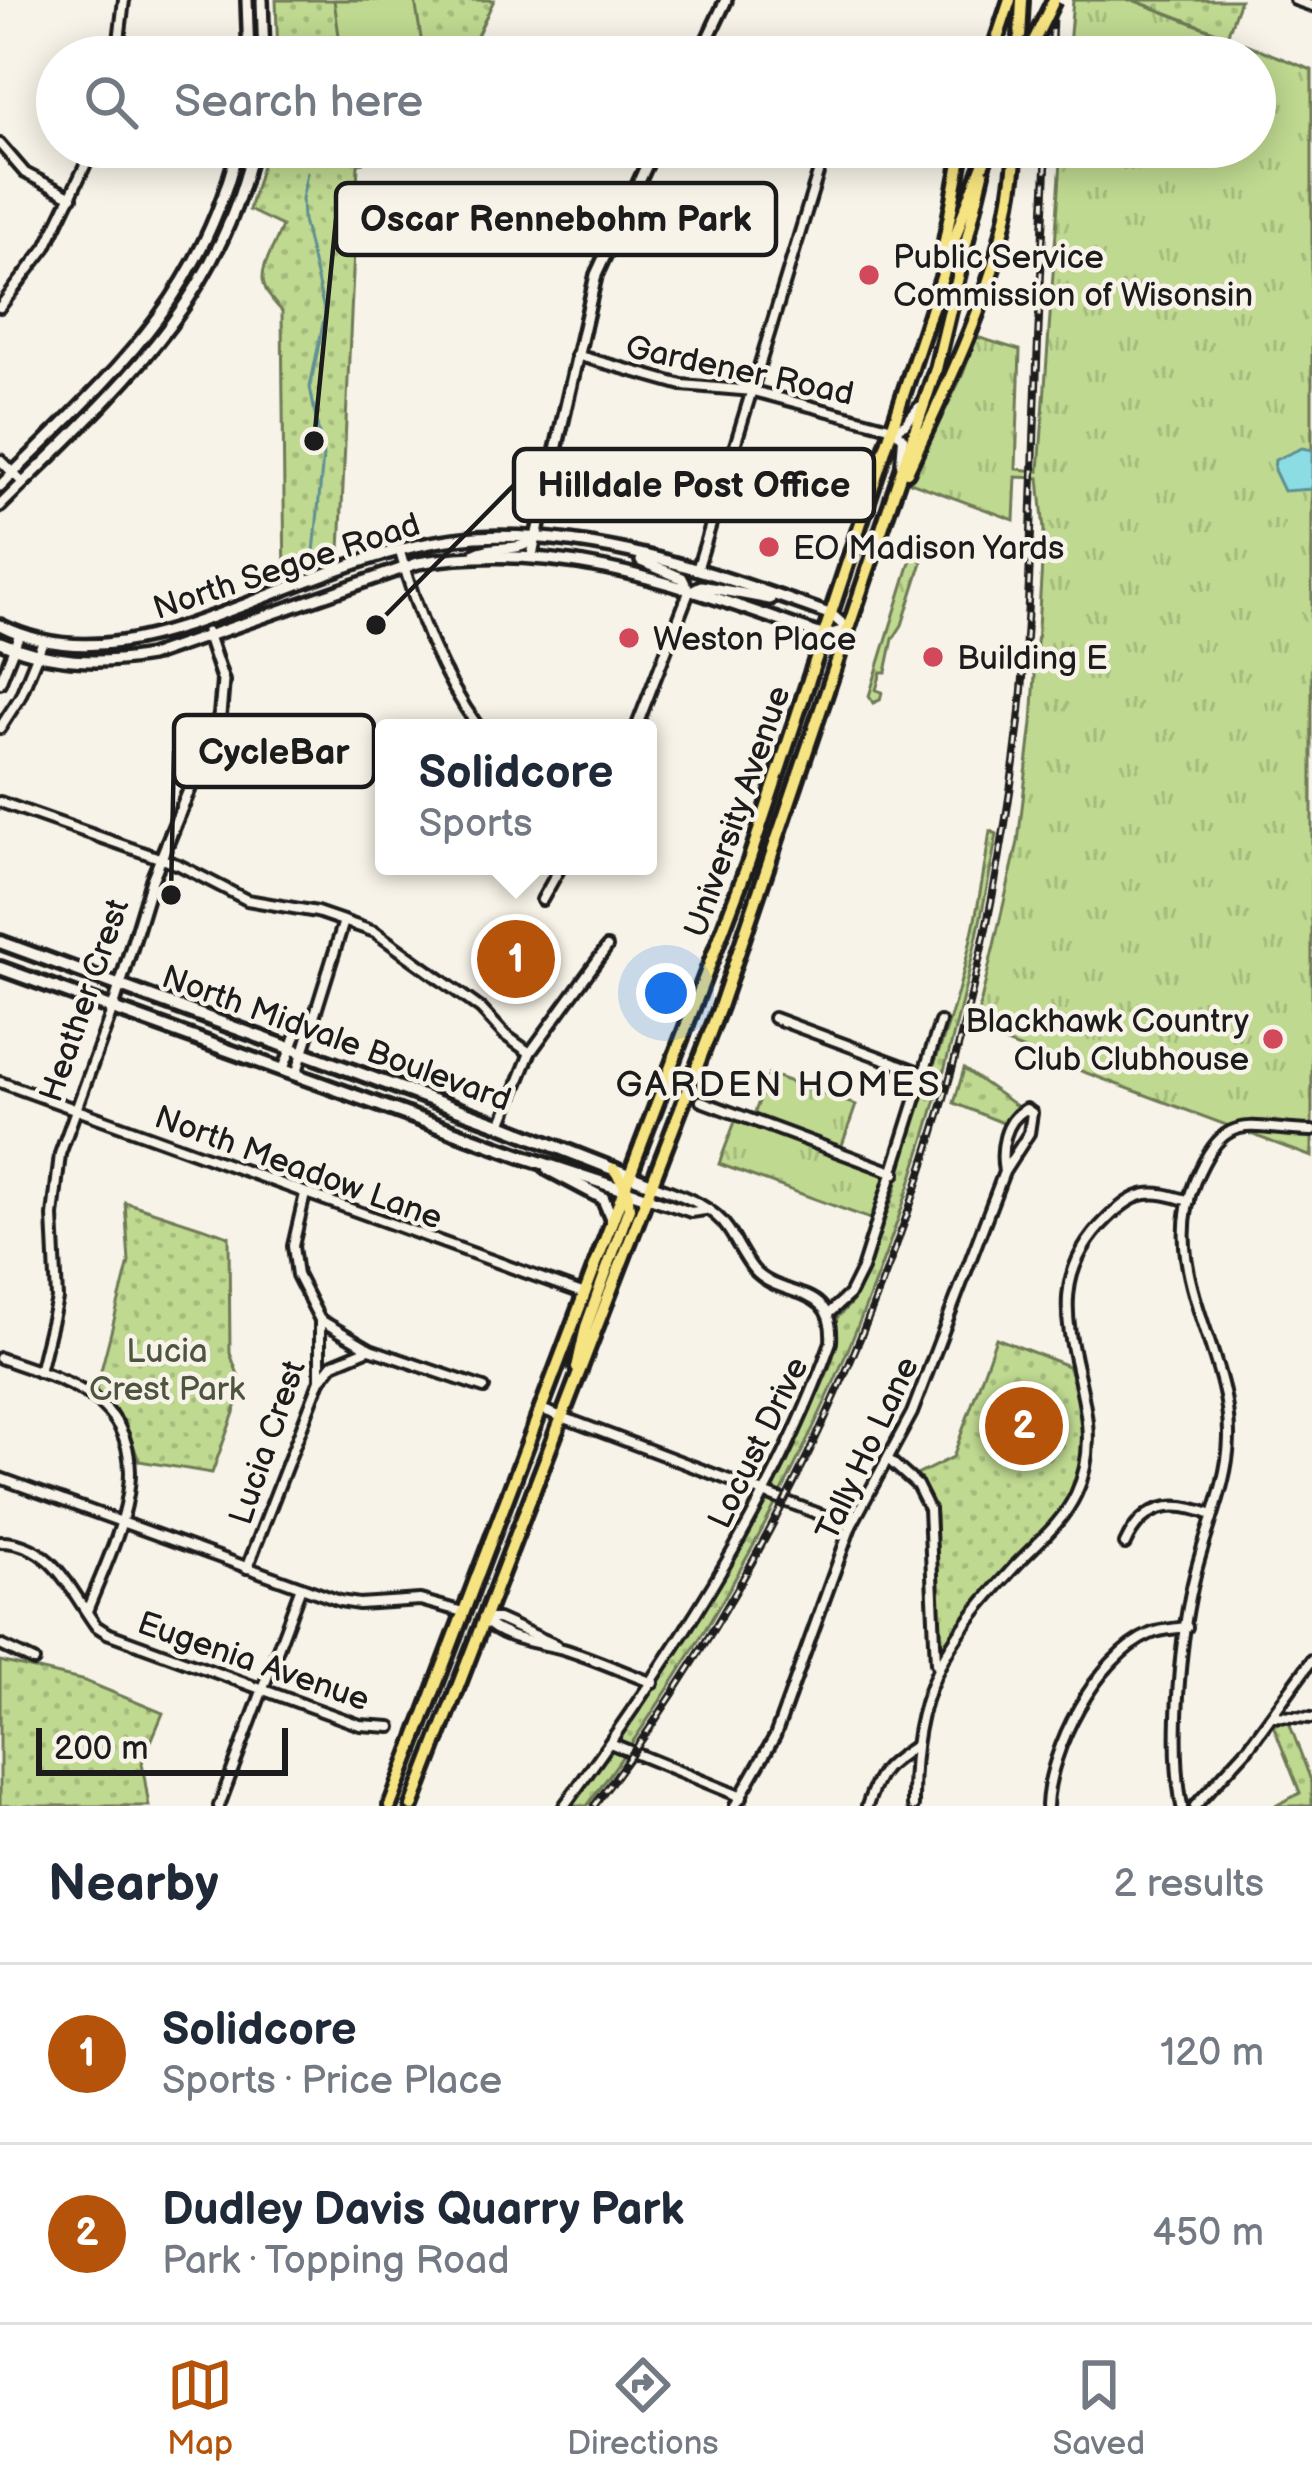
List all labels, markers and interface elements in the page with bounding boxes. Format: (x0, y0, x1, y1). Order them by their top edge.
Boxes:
search box (36, 36, 1276, 168)
icon: search (78, 69, 144, 135)
text: Search here (174, 75, 423, 130)
callout: Oscar Rennebohm Park (336, 183, 776, 255)
text: Oscar Rennebohm Park (360, 199, 752, 242)
place label: Public Service Commission of Wisonsin (893, 238, 1253, 316)
marker: Public Service Commission of Wisonsin (856, 262, 882, 288)
street label: Gardener Road (622, 327, 857, 415)
callout: Hilldale Post Office (514, 449, 874, 521)
text: Hilldale Post Office (538, 465, 850, 508)
street label: North Segoe Road (148, 505, 425, 629)
place label: EO Madison Yards (793, 529, 1064, 569)
marker: EO Madison Yards (756, 534, 782, 560)
place label: Weston Place (653, 620, 856, 660)
marker: Weston Place (616, 625, 642, 651)
place label: Building E (957, 639, 1108, 679)
marker: Building E (920, 644, 946, 670)
street label: University Avenue (676, 681, 800, 942)
callout: CycleBar (174, 715, 374, 787)
popup (375, 719, 657, 875)
text: CycleBar (198, 732, 350, 775)
text: Solidcore (419, 746, 613, 801)
text: Sports (419, 801, 532, 848)
street label: Heather Crest (31, 894, 138, 1107)
pin: 1 (477, 914, 555, 1004)
street label: North Midvale Boulevard (156, 957, 516, 1121)
your location (636, 963, 696, 1023)
place label: Blackhawk Country Club Clubhouse (965, 1002, 1249, 1080)
marker: Blackhawk Country Club Clubhouse (1260, 1026, 1286, 1052)
district label: GARDEN HOMES (615, 1064, 943, 1107)
street label: North Meadow Lane (149, 1097, 448, 1239)
park label: Lucia Crest Park (89, 1332, 246, 1410)
street label: Locust Drive (700, 1351, 817, 1535)
street label: Tally Ho Lane (808, 1351, 928, 1547)
street label: Lucia Crest (221, 1355, 315, 1530)
pin: 2 (985, 1381, 1063, 1471)
street label: Eugenia Avenue (132, 1603, 375, 1720)
scale bar (36, 1722, 288, 1775)
text: 200 m (54, 1729, 148, 1769)
text: Nearby (48, 1854, 219, 1915)
text: 2 results (1113, 1861, 1264, 1908)
text: Solidcore (162, 2003, 357, 2058)
text: 1 (79, 2030, 95, 2077)
text: 120 m (1160, 2030, 1264, 2077)
text: Sports · Price Place (162, 2058, 502, 2105)
text: Dudley Davis Quarry Park (162, 2183, 684, 2238)
text: 2 (75, 2210, 99, 2257)
text: 450 m (1152, 2210, 1264, 2257)
text: Park · Topping Road (162, 2238, 510, 2285)
tab: Map (167, 2352, 233, 2464)
tab: Directions (567, 2352, 719, 2464)
tab: Saved (1052, 2352, 1145, 2464)

